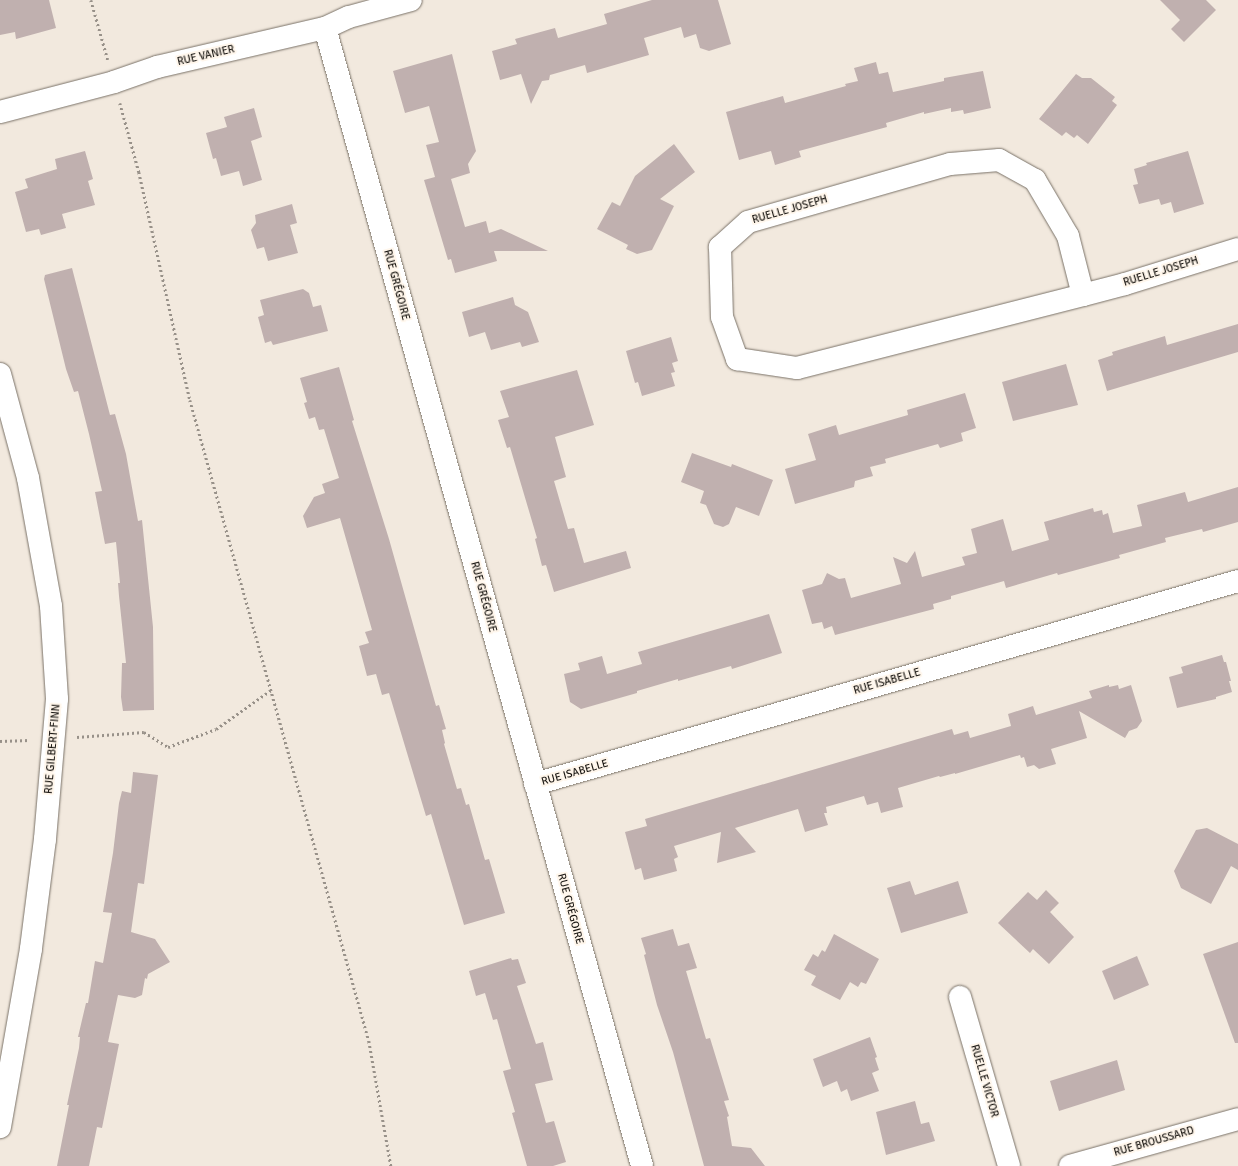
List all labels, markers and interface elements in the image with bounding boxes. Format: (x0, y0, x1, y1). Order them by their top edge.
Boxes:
street label: RUE VANIER (176, 43, 236, 69)
street label: RUELLE JOSEPH (751, 193, 829, 227)
street label: RUE GRÉGOIRE (380, 248, 412, 322)
street label: RUELLE JOSEPH (1122, 254, 1200, 290)
street label: RUE GRÉGOIRE (467, 560, 499, 634)
street label: RUE ISABELLE (852, 666, 922, 698)
street label: RUE GILBERT-FINN (42, 703, 64, 795)
street label: RUE ISABELLE (540, 757, 610, 789)
street label: RUE GRÉGOIRE (554, 872, 586, 946)
street label: RUELLE VICTOR (967, 1043, 1001, 1119)
street label: RUE BROUSSARD (1112, 1124, 1196, 1160)

